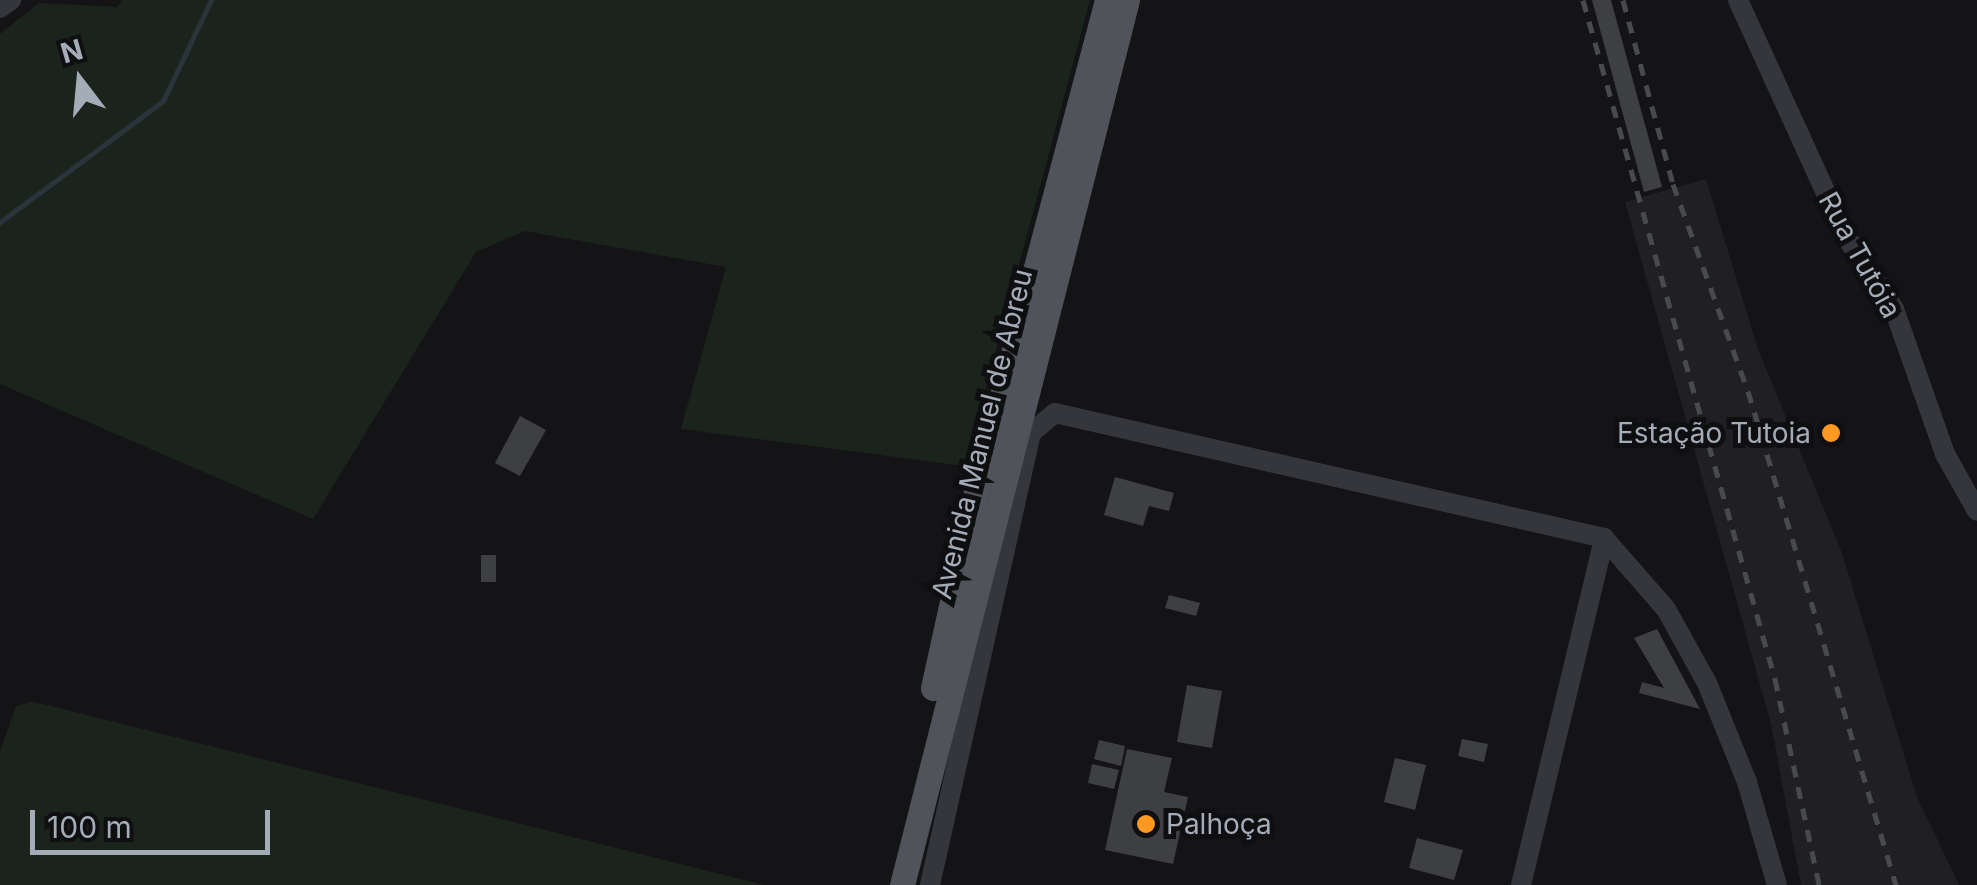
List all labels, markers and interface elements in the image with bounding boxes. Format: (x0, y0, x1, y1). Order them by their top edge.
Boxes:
north arrow (30, 30, 130, 130)
text: N (57, 32, 87, 70)
street label: Rua Tutóia (1812, 186, 1908, 324)
street label: Avenida Manuel de Abreu (925, 266, 1039, 602)
place label: Estação Tutoia (1617, 416, 1811, 450)
marker: Estação Tutoia (1820, 422, 1842, 444)
scale bar (35, 790, 275, 852)
place label: Palhoça (1166, 807, 1272, 841)
text: 100 m (47, 809, 132, 845)
marker: Palhoça (1135, 813, 1157, 835)

